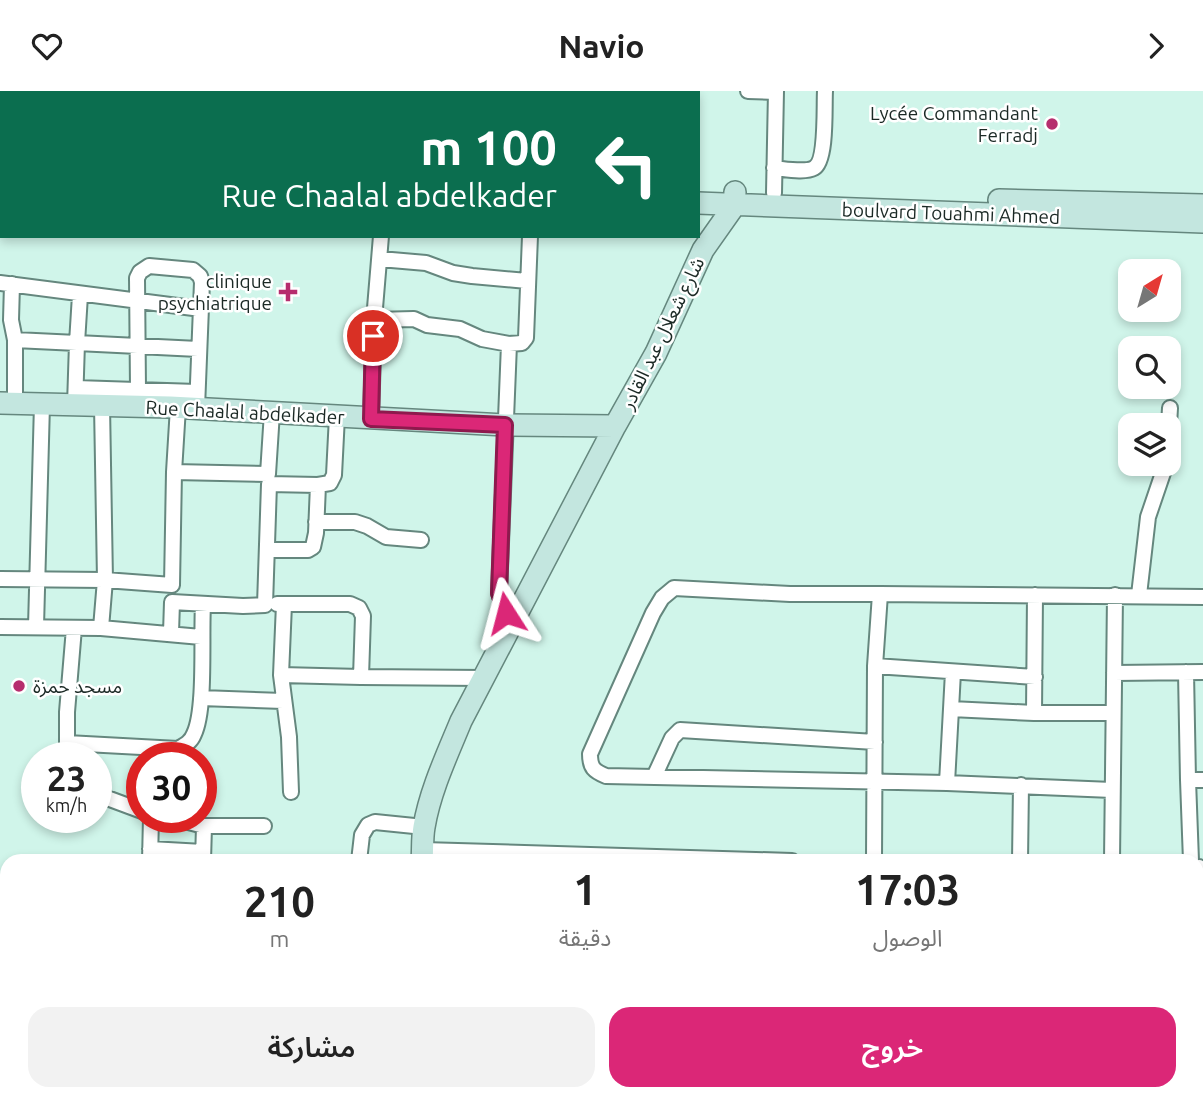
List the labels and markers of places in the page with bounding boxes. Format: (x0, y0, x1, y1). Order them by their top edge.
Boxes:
place label: Lycée Commandant Ferradj (870, 102, 1039, 146)
marker: Lycée Commandant Ferradj (1044, 116, 1060, 132)
place label: clinique psychiatrique (158, 270, 272, 314)
marker: clinique psychiatrique (278, 282, 298, 302)
pin (343, 306, 403, 366)
place label: مسجد حمزة (33, 675, 122, 698)
marker: مسجد حمزة (11, 678, 27, 694)

